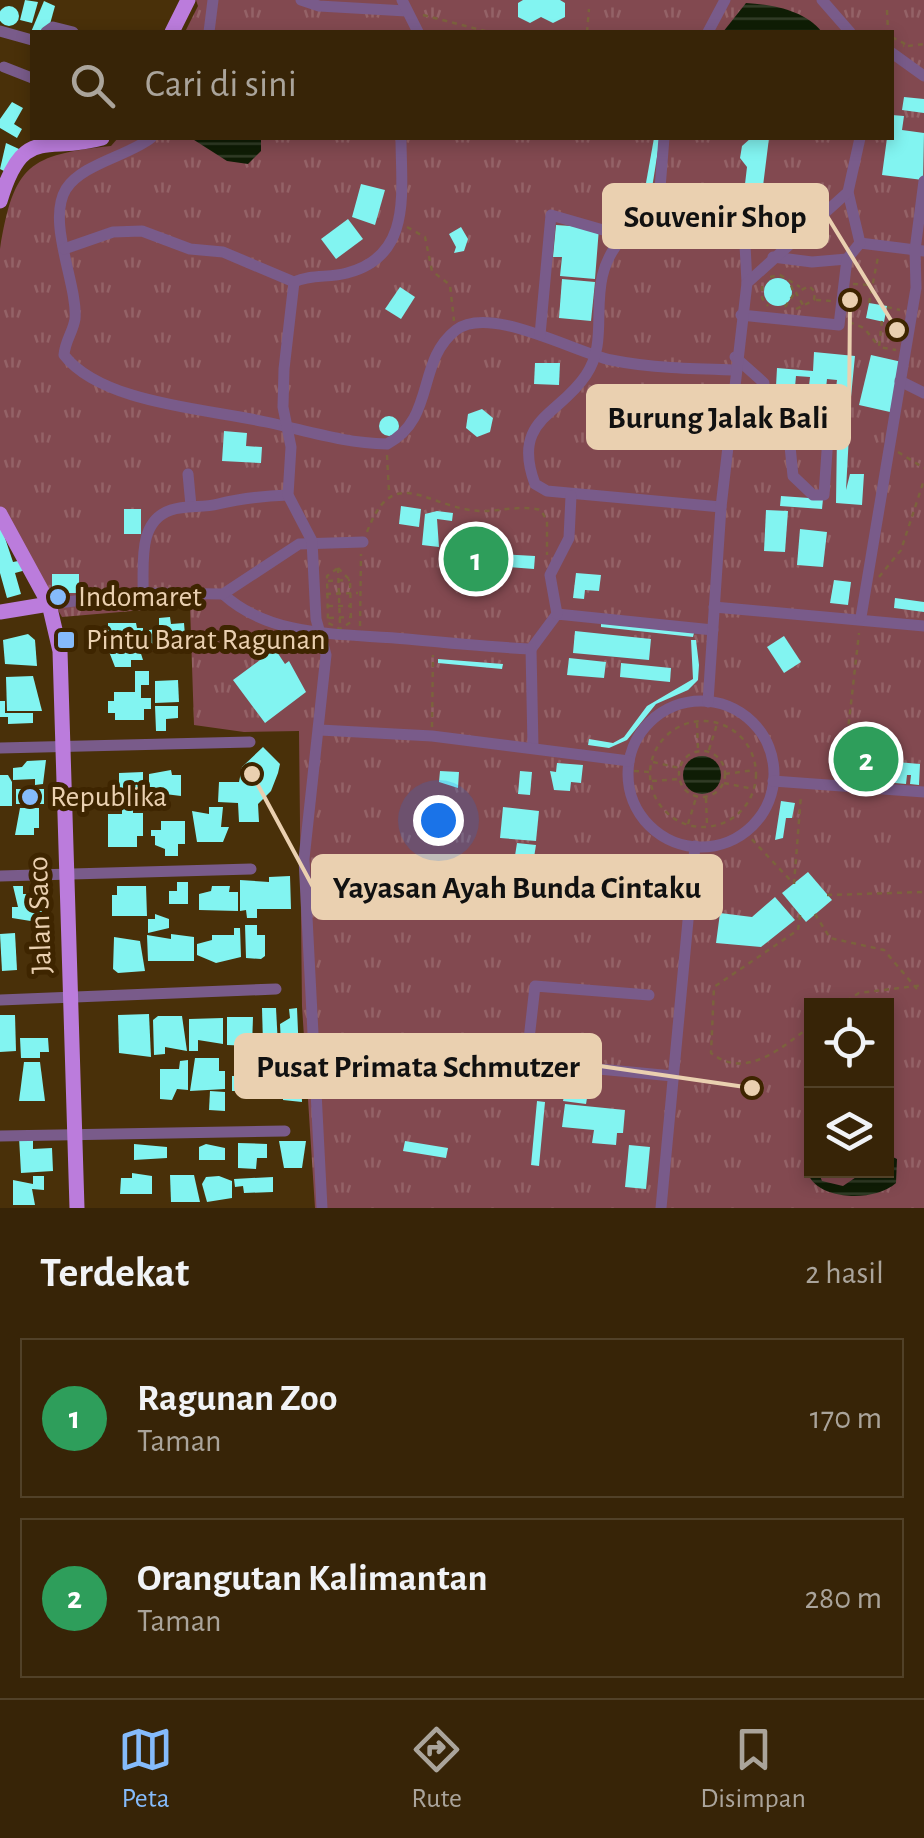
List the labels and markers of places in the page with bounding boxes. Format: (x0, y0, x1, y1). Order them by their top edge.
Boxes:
callout: Souvenir Shop (604, 185, 827, 247)
callout: Burung Jalak Bali (588, 386, 849, 448)
pin: 1 (444, 522, 508, 596)
place label: Indomaret (78, 582, 202, 612)
marker: Indomaret (47, 586, 69, 608)
place label: Pintu Barat Ragunan (86, 625, 326, 655)
marker: Pintu Barat Ragunan (55, 629, 77, 651)
pin: 2 (834, 722, 898, 796)
place label: Republika (50, 782, 167, 812)
marker: Republika (19, 786, 41, 808)
callout: Yayasan Ayah Bunda Cintaku (313, 856, 721, 918)
callout: Pusat Primata Schmutzer (236, 1035, 600, 1097)

